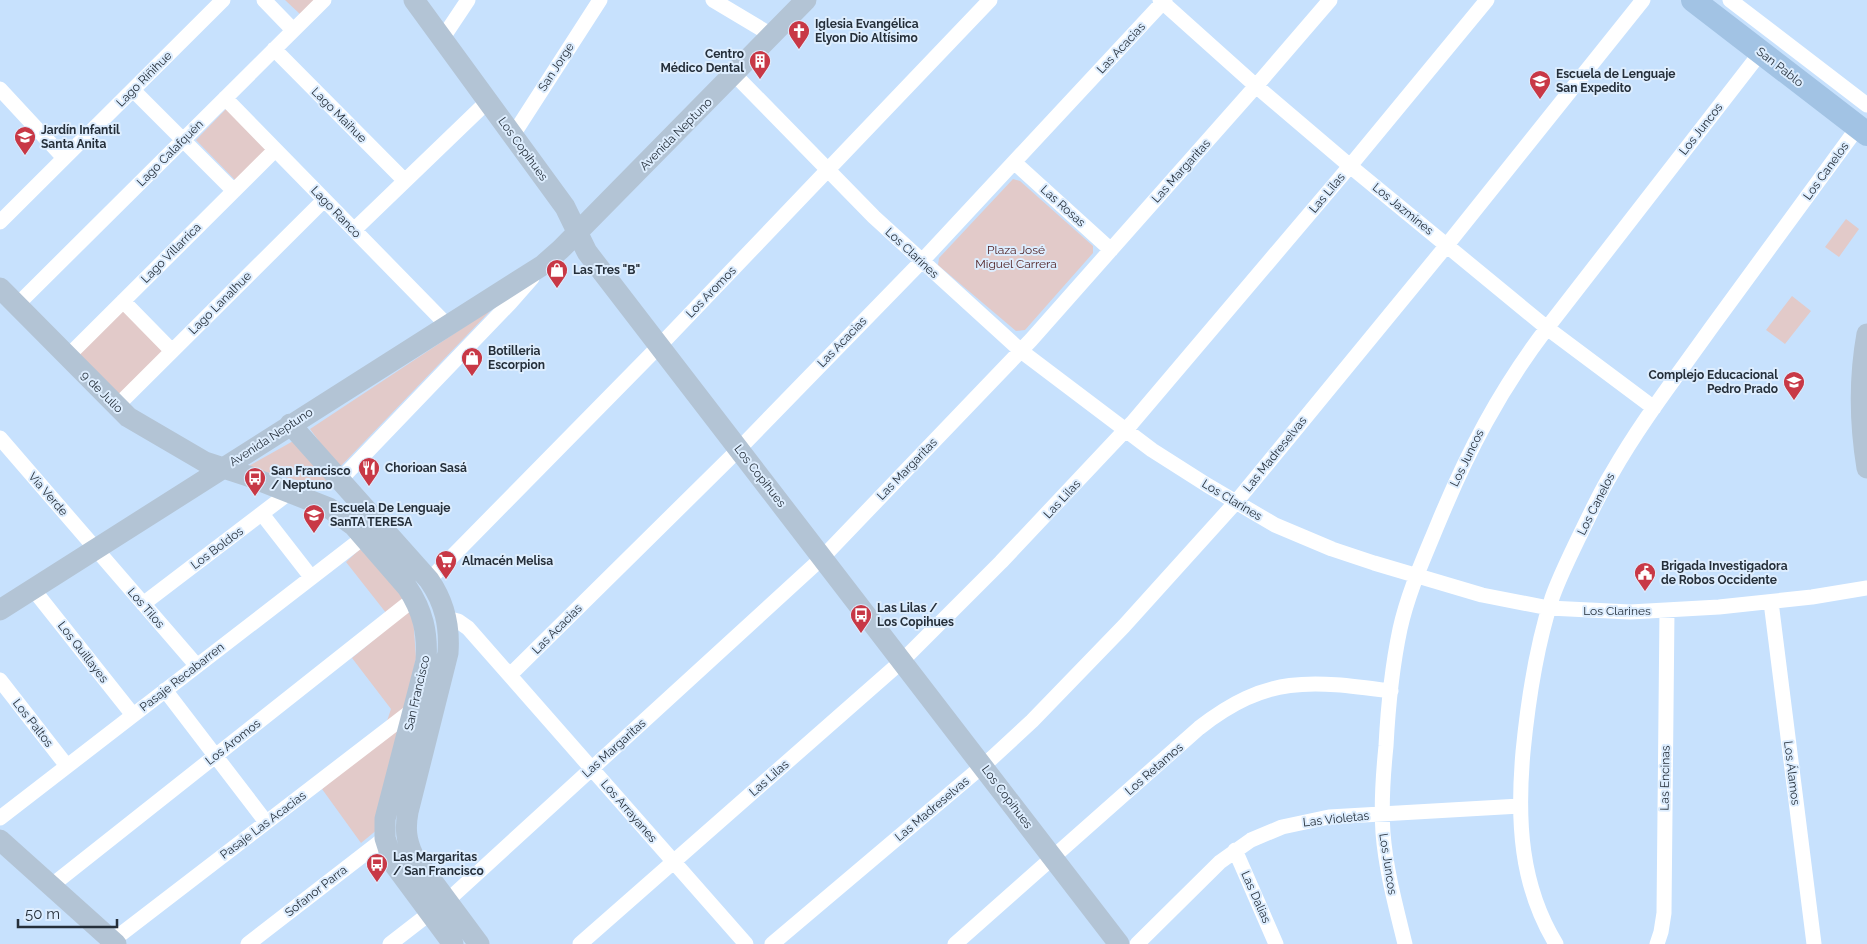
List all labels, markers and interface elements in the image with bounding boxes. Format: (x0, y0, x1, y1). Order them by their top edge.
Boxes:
place label: Iglesia Evangélica Elyon Dio Altísimo (815, 17, 919, 45)
church icon: Iglesia Evangélica Elyon Dio Altísimo (787, 19, 811, 50)
street label: Las Acacias (1094, 19, 1148, 76)
street label: San Jorge (535, 40, 577, 94)
street label: San Pablo (1754, 44, 1806, 90)
place label: Centro Médico Dental (661, 47, 744, 75)
street label: Lago Riñihue (113, 48, 175, 110)
building icon: Centro Médico Dental (748, 49, 772, 80)
place label: Escuela de Lenguaje San Expedito (1556, 67, 1676, 95)
school or university icon: Escuela de Lenguaje San Expedito (1528, 69, 1552, 100)
street label: Lago Maihue (309, 85, 369, 145)
street label: Avenida Neptuno (637, 95, 715, 173)
street label: Los Juncos (1676, 100, 1726, 158)
street label: Los Copihues (495, 114, 551, 184)
street label: Lago Calafquén (134, 117, 206, 189)
place label: Jardín Infantil Santa Anita (41, 123, 120, 151)
school or university icon: Jardín Infantil Santa Anita (13, 125, 37, 156)
street label: Las Margaritas (1149, 136, 1213, 206)
street label: Los Canelos (1800, 139, 1852, 203)
street label: Las Lilas (1306, 170, 1348, 216)
street label: Los Jazmines (1370, 180, 1436, 238)
street label: Las Rosas (1038, 182, 1088, 230)
street label: Lago Ranco (308, 183, 364, 241)
street label: Lago Villarrica (138, 220, 204, 286)
street label: Los Clarines (883, 225, 942, 281)
park label: Plaza José Miguel Carrera (975, 243, 1057, 271)
shop icon: Las Tres "B" (545, 258, 569, 289)
place label: Las Tres "B" (573, 263, 640, 277)
street label: Los Aromos (683, 263, 739, 321)
street label: Lago Lanalhue (186, 269, 254, 337)
street label: Las Acacias (815, 314, 870, 370)
place label: Botilleria Escorpion (488, 344, 545, 372)
shop icon: Botilleria Escorpion (460, 346, 484, 377)
street label: 9 de Julio (78, 368, 126, 416)
place label: Complejo Educacional Pedro Prado (1649, 368, 1778, 396)
school or university icon: Complejo Educacional Pedro Prado (1782, 370, 1806, 401)
street label: Avenida Neptuno (227, 405, 315, 469)
street label: Las Madreselvas (1240, 414, 1310, 494)
street label: Los Juncos (1447, 427, 1487, 489)
street label: Las Margaritas (874, 435, 940, 503)
street label: Los Copihues (731, 442, 789, 510)
restaurant icon: Chorioan Sasá (357, 456, 381, 487)
place label: Chorioan Sasá (385, 461, 467, 475)
place label: San Francisco / Neptuno (271, 464, 350, 492)
bus stop icon: San Francisco / Neptuno (243, 466, 267, 497)
street label: Vía Verde (25, 469, 71, 519)
street label: Los Canelos (1574, 470, 1618, 537)
street label: Las Lilas (1041, 477, 1083, 521)
street label: Los Clarines (1199, 477, 1265, 524)
place label: Escuela De Lenguaje SanTA TERESA (330, 501, 450, 529)
school or university icon: Escuela De Lenguaje SanTA TERESA (302, 503, 326, 534)
street label: Los Boldos (188, 524, 246, 572)
supermarket icon: Almacén Melisa (434, 549, 458, 580)
place label: Almacén Melisa (462, 554, 553, 568)
place label: Brigada Investigadora de Robos Occidente (1661, 559, 1788, 587)
public building icon: Brigada Investigadora de Robos Occidente (1633, 561, 1657, 592)
street label: Los Tilos (125, 585, 167, 631)
street label: Las Acacias (529, 601, 585, 657)
place label: Las Lilas / Los Copihues (877, 601, 954, 629)
bus stop icon: Las Lilas / Los Copihues (849, 603, 873, 634)
street label: Los Clarines (1583, 604, 1651, 618)
street label: Los Quillayes (55, 619, 111, 685)
street label: Pasaje Recabarren (137, 640, 227, 714)
street label: San Francisco (402, 654, 432, 732)
street label: Los Paltos (10, 696, 56, 750)
street label: Los Aromos (203, 716, 263, 768)
street label: Las Margaritas (579, 716, 649, 780)
street label: Los Retamos (1122, 740, 1186, 798)
street label: Los Álamos (1781, 740, 1803, 806)
street label: Las Encinas (1657, 745, 1673, 811)
street label: Las Lilas (746, 757, 792, 799)
street label: Los Copihues (979, 763, 1035, 831)
street label: Las Madreselvas (892, 774, 972, 844)
street label: Los Arrayanes (598, 777, 660, 845)
street label: Pasaje Las Acacias (217, 788, 309, 862)
street label: Las Violetas (1302, 809, 1370, 829)
street label: Los Juncos (1376, 832, 1400, 896)
place label: Las Margaritas / San Francisco (393, 850, 484, 878)
bus stop icon: Las Margaritas / San Francisco (365, 852, 389, 883)
street label: Sofanor Parra (282, 862, 350, 920)
street label: Las Dalias (1238, 869, 1274, 925)
scale bar (18, 896, 116, 928)
text: 50 m (25, 905, 60, 923)

